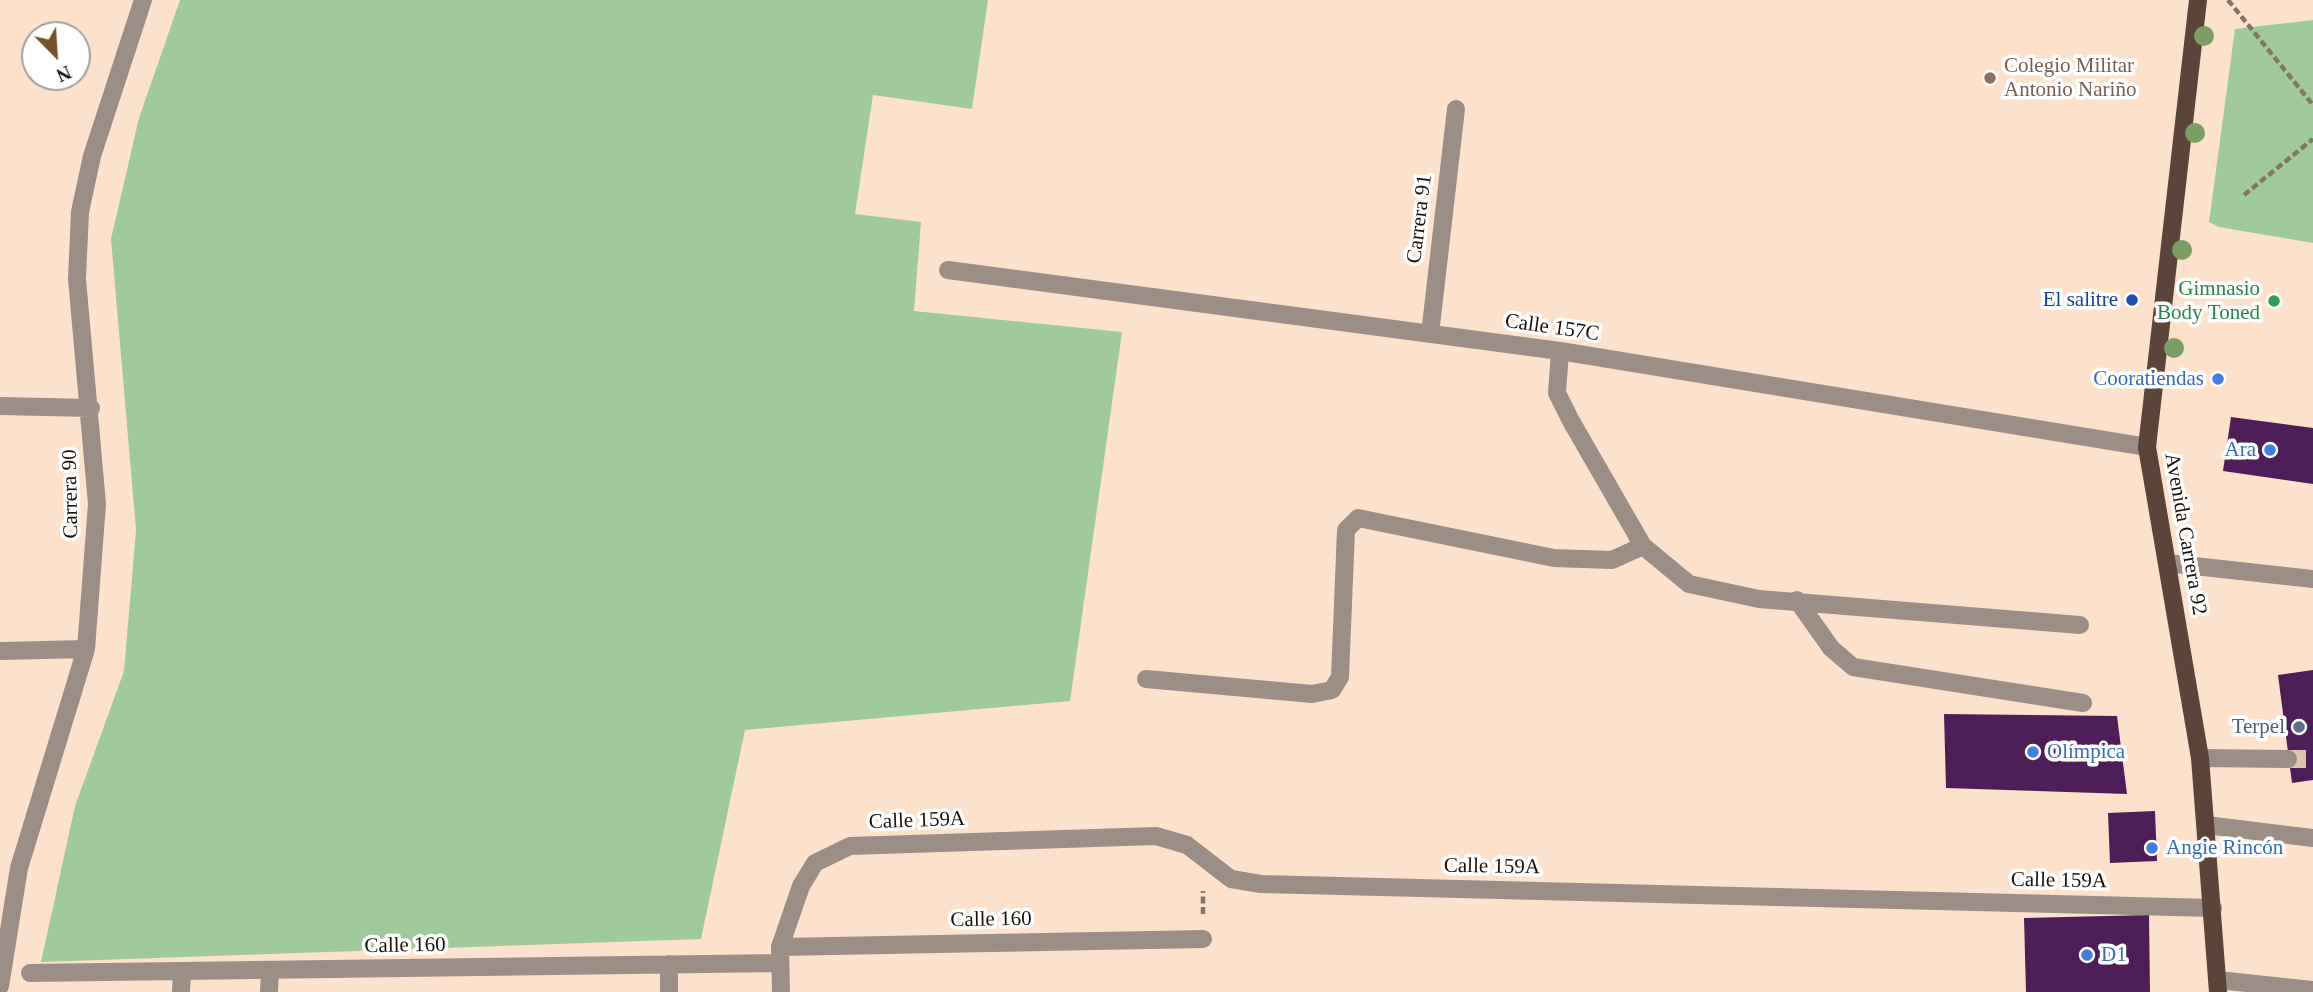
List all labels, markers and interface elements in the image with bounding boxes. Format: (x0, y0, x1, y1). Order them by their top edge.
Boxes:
north arrow (21, 21, 91, 91)
place label: Colegio Militar Antonio Nariño (2004, 53, 2136, 103)
text: N (53, 61, 74, 86)
marker: Colegio Militar Antonio Nariño (1982, 70, 1998, 86)
street label: Carrera 91 (1402, 173, 1438, 265)
place label: Gimnasio Body Toned (2157, 276, 2260, 326)
place label: El salitre (2043, 287, 2118, 313)
marker: El salitre (2124, 292, 2140, 308)
marker: Gimnasio Body Toned (2266, 293, 2282, 309)
street label: Calle 157C (1503, 309, 1601, 347)
place label: Cooratiendas (2093, 366, 2204, 392)
marker: Cooratiendas (2210, 371, 2226, 387)
place label: Ara (2225, 437, 2256, 463)
marker: Ara (2262, 442, 2278, 458)
street label: Carrera 90 (58, 449, 84, 539)
street label: Avenida Carrera 92 (2158, 451, 2212, 617)
place label: Terpel (2232, 714, 2285, 740)
marker: Terpel (2291, 719, 2307, 735)
place label: Olímpica (2047, 739, 2125, 765)
marker: Olímpica (2025, 744, 2041, 760)
street label: Calle 159A (868, 807, 966, 835)
place label: Angie Rincón (2166, 835, 2283, 861)
marker: Angie Rincón (2144, 840, 2160, 856)
street label: Calle 159A (1444, 854, 1540, 880)
street label: Calle 159A (2011, 868, 2107, 894)
street label: Calle 160 (950, 907, 1032, 933)
street label: Calle 160 (364, 933, 446, 959)
place label: D1 (2101, 942, 2127, 968)
marker: D1 (2079, 947, 2095, 963)

